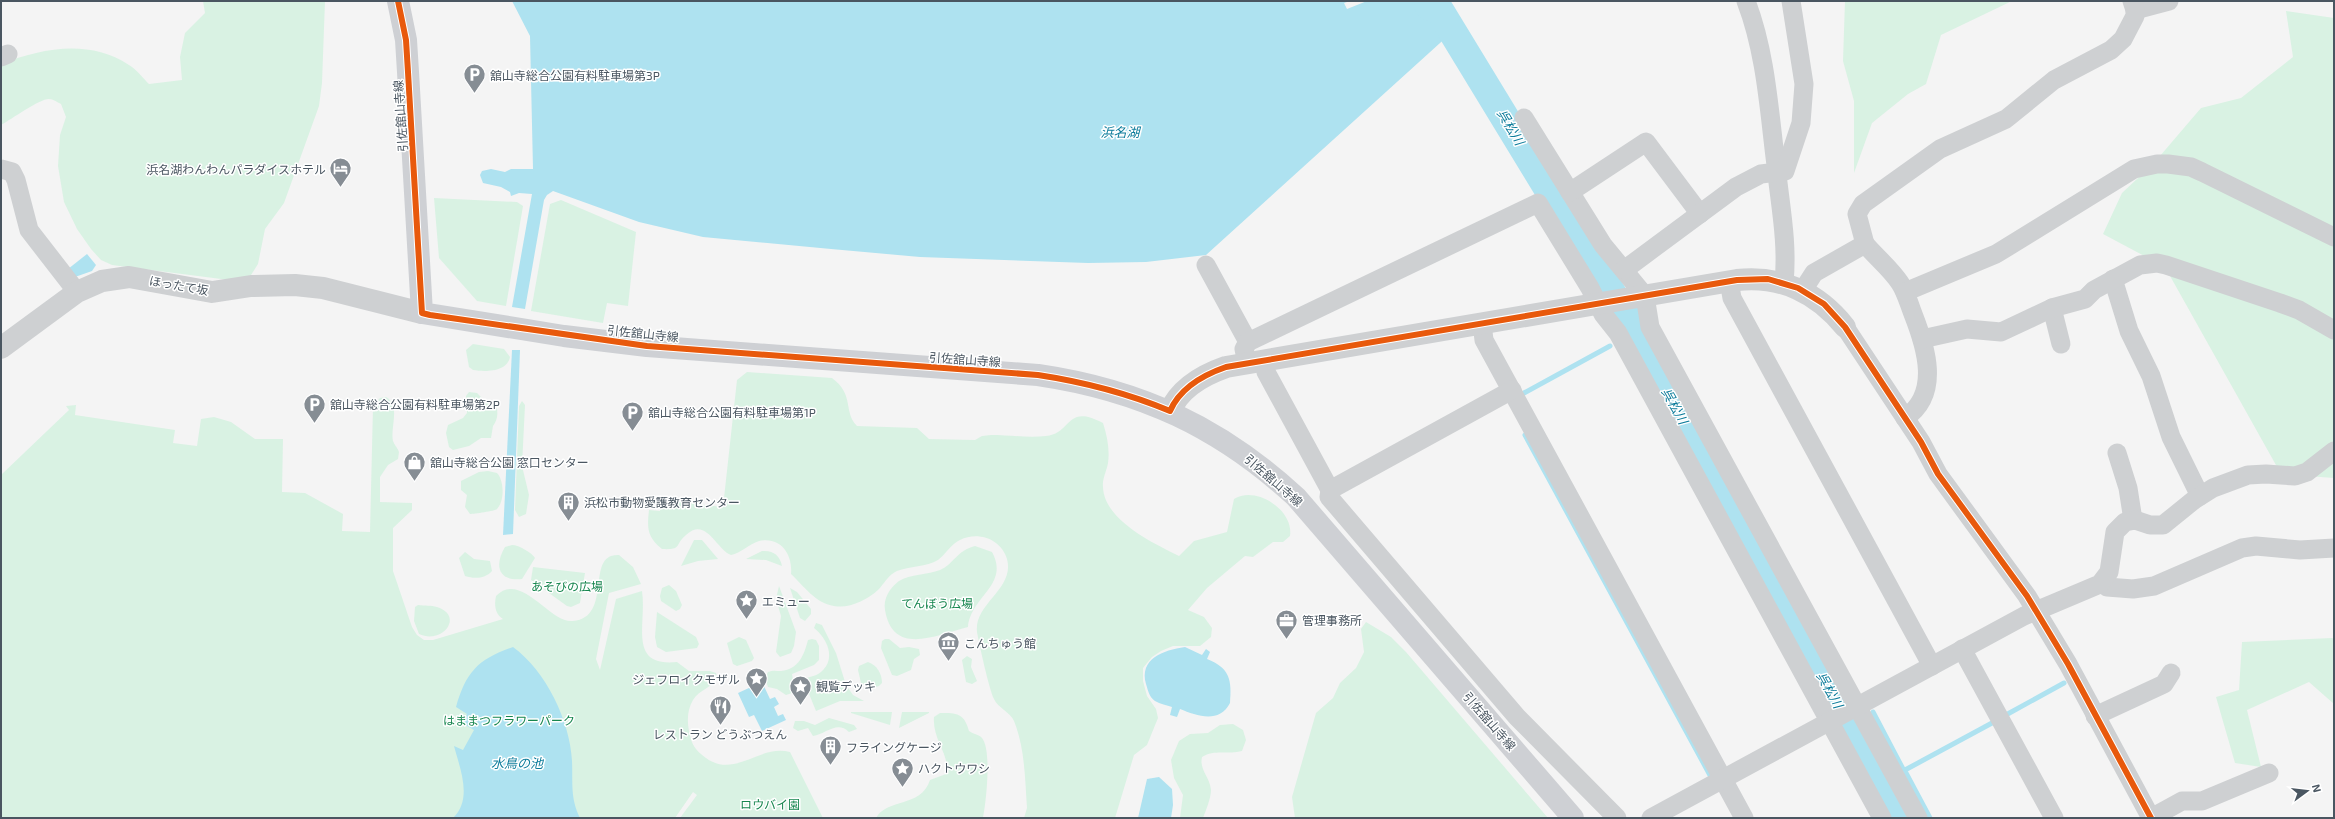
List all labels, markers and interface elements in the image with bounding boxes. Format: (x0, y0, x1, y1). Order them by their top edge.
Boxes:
parking icon: 舘山寺総合公園有料駐車場第3P (462, 62, 488, 95)
place label: 舘山寺総合公園有料駐車場第3P (490, 68, 660, 82)
street label: 引佐舘山寺線 (391, 80, 409, 152)
water label: 呉松川 (1494, 106, 1529, 150)
water label: 浜名湖 (1100, 124, 1141, 140)
hotel icon: 浜名湖わんわんパラダイスホテル (328, 156, 354, 189)
place label: 浜名湖わんわんパラダイスホテル (146, 162, 326, 176)
street label: ほったて坂 (148, 273, 210, 297)
street label: 引佐舘山寺線 (606, 322, 680, 344)
street label: 引佐舘山寺線 (929, 350, 1001, 368)
water label: 呉松川 (1659, 385, 1692, 429)
parking icon: 舘山寺総合公園有料駐車場第2P (301, 391, 327, 424)
place label: 舘山寺総合公園有料駐車場第2P (330, 397, 500, 411)
parking icon: 舘山寺総合公園有料駐車場第1P (619, 399, 645, 432)
place label: 舘山寺総合公園有料駐車場第1P (648, 405, 816, 419)
shop icon: 舘山寺総合公園 窓口センター (401, 449, 427, 482)
street label: 引佐舘山寺線 (1242, 451, 1306, 509)
place label: 舘山寺総合公園 窓口センター (430, 455, 589, 469)
building icon: 浜松市動物愛護教育センター (555, 489, 581, 522)
place label: 浜松市動物愛護教育センター (584, 495, 740, 509)
park label: あそびの広場 (531, 579, 603, 593)
place icon: エミュー (733, 588, 759, 621)
place label: エミュー (762, 594, 810, 608)
park label: てんぼう広場 (901, 596, 973, 610)
office icon: 管理事務所 (1273, 607, 1299, 640)
place label: 管理事務所 (1302, 613, 1362, 627)
museum icon: こんちゅう館 (936, 630, 962, 663)
place label: こんちゅう館 (964, 636, 1036, 650)
place icon: ジェフロイクモザル (743, 666, 769, 699)
water label: 呉松川 (1814, 669, 1847, 713)
place label: ジェフロイクモザル (632, 672, 740, 686)
place icon: 観覧デッキ (787, 673, 813, 706)
place label: 観覧デッキ (816, 679, 876, 693)
street label: 引佐舘山寺線 (1461, 689, 1519, 753)
restaurant icon: レストラン どうぶつえん (707, 694, 733, 727)
park label: はままつフラワーパーク (443, 713, 575, 727)
place label: レストラン どうぶつえん (653, 727, 787, 741)
building icon: フライングケージ (817, 734, 843, 767)
place label: フライングケージ (846, 740, 942, 754)
water label: 水鳥の池 (491, 755, 545, 771)
place icon: ハクトウワシ (890, 755, 916, 788)
place label: ハクトウワシ (918, 761, 990, 775)
north arrow (2287, 771, 2327, 811)
text: N (2310, 783, 2324, 794)
park label: ロウバイ園 (740, 797, 800, 811)

